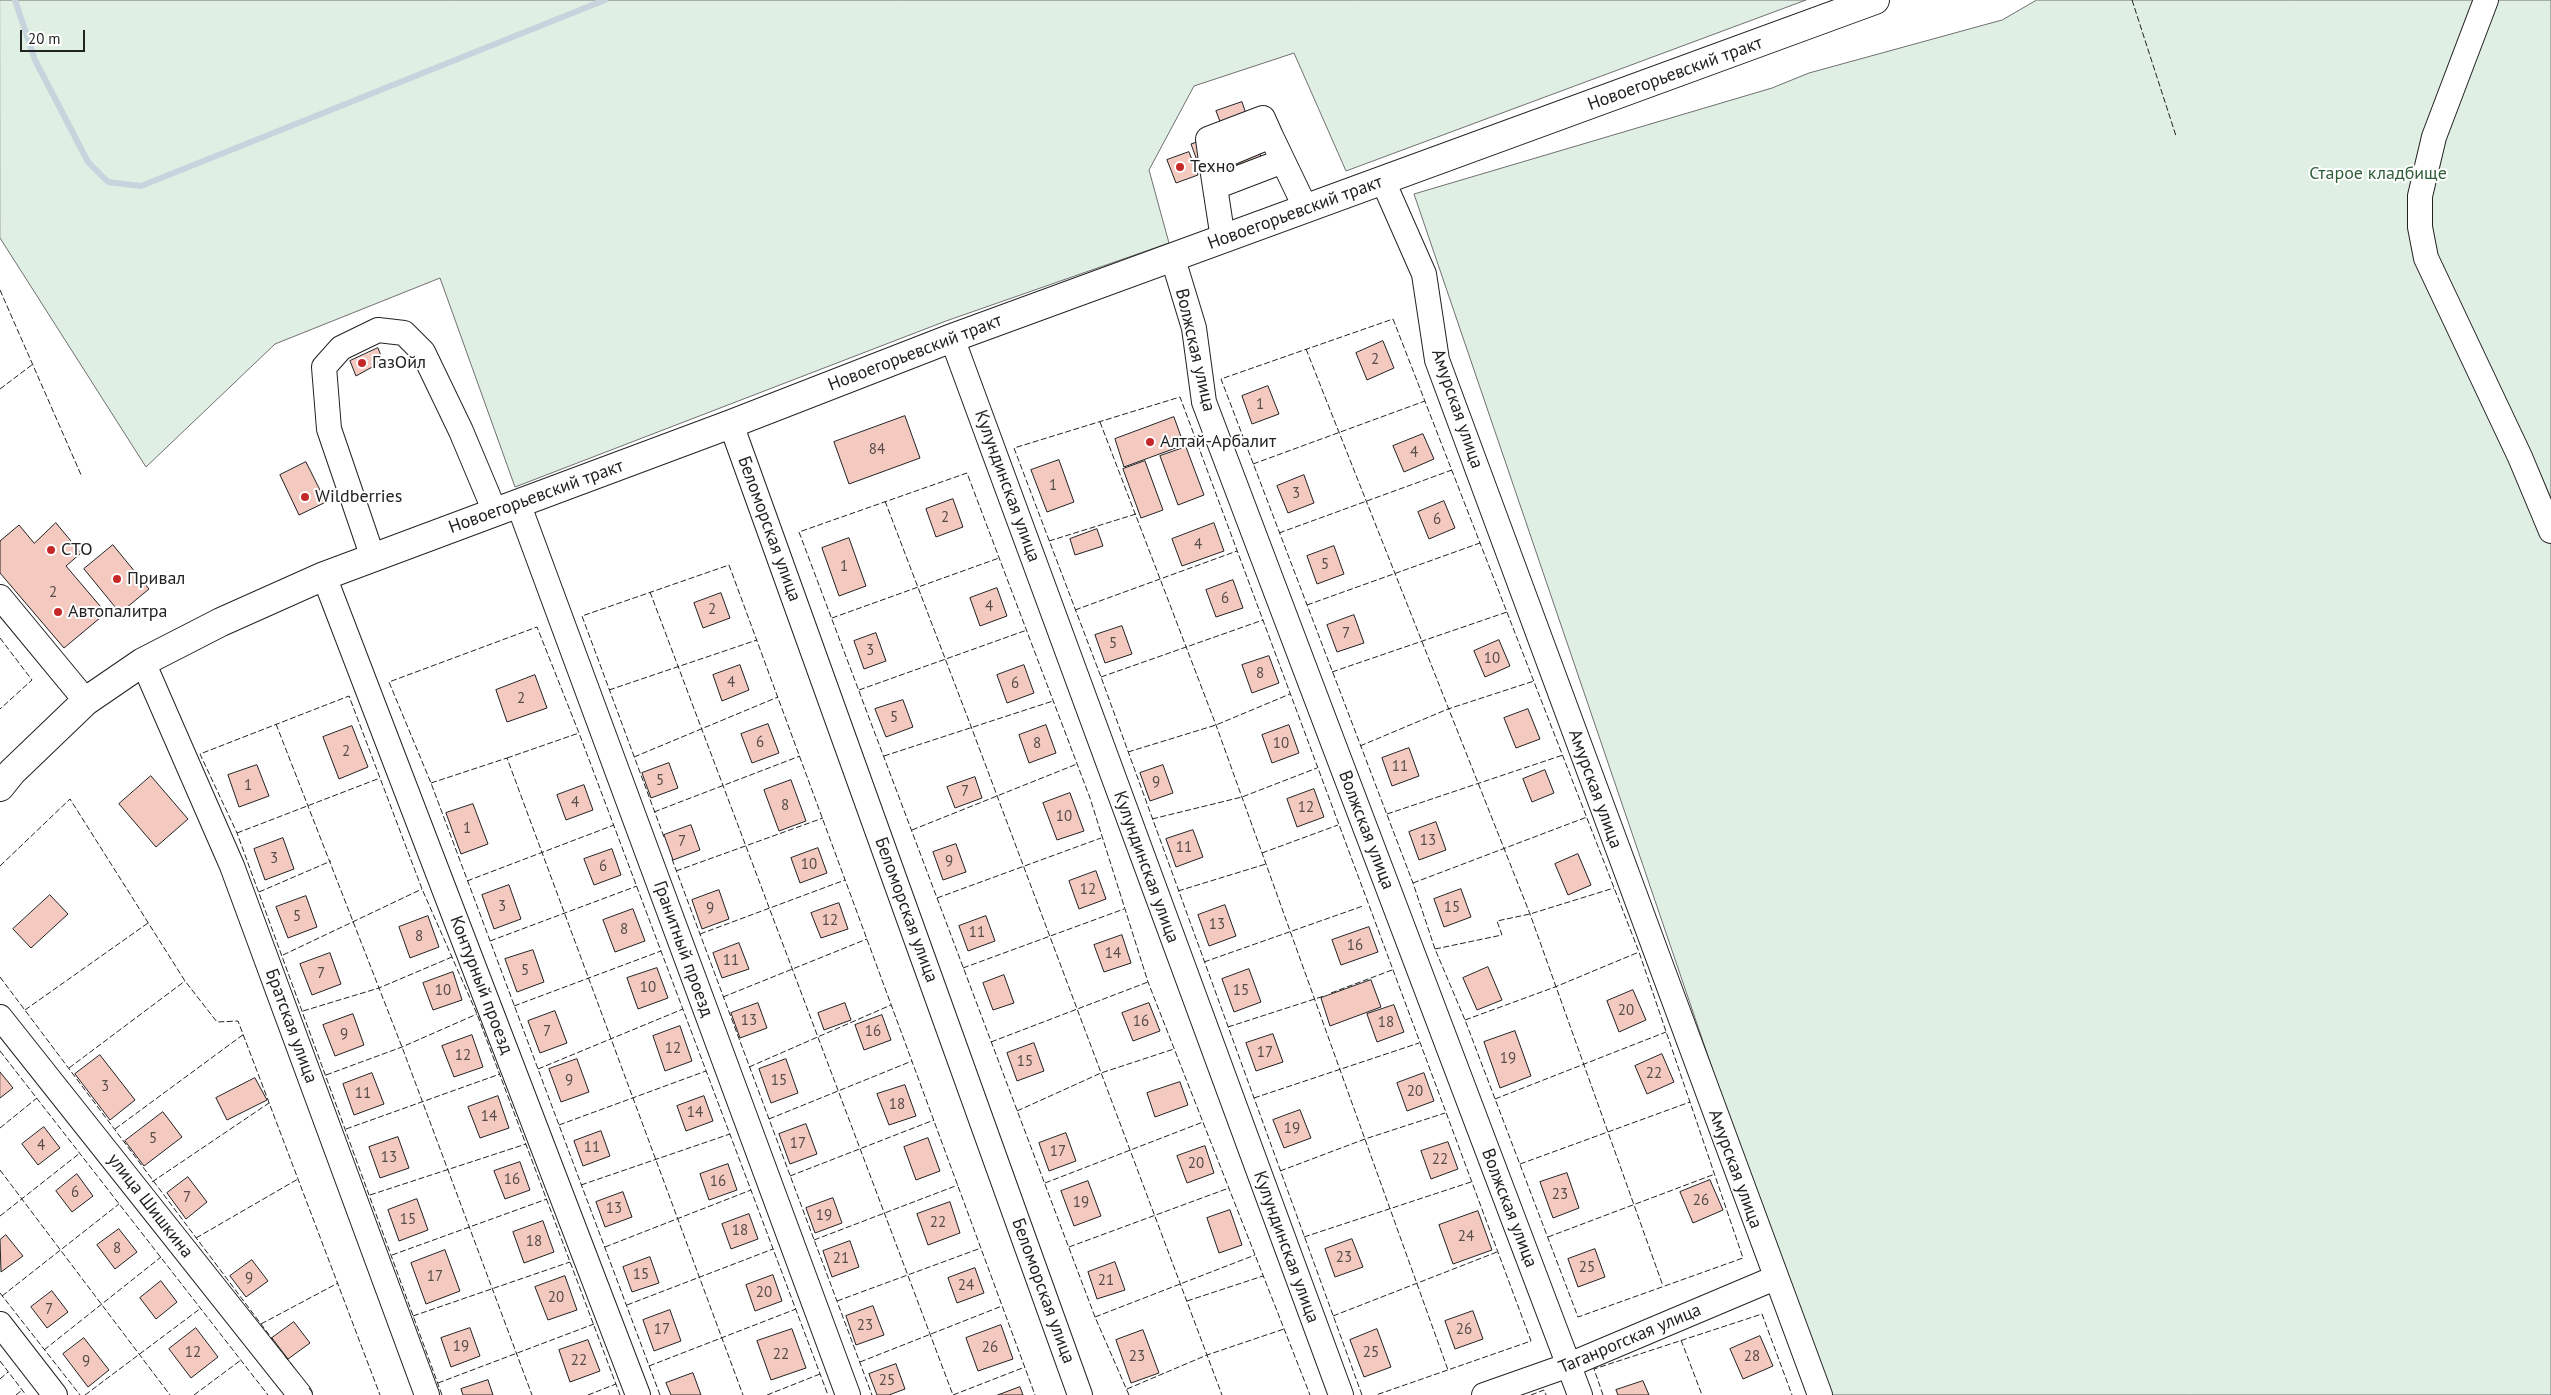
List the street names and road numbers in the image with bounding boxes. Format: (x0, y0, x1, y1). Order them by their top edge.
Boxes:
street label: Новоегорьевский тракт (1585, 32, 1765, 116)
street label: Новоегорьевский тракт (1205, 171, 1385, 255)
street label: Волжская улица (1170, 286, 1220, 414)
street label: Новоегорьевский тракт (825, 310, 1005, 396)
street label: Амурская улица (1426, 346, 1488, 472)
street label: Кулундинская улица (969, 407, 1045, 565)
street label: Беломорская улица (733, 453, 805, 605)
street label: Новоегорьевский тракт (446, 455, 626, 539)
street label: Амурская улица (1563, 727, 1627, 851)
street label: Волжская улица (1333, 767, 1399, 893)
street label: Кулундинская улица (1108, 788, 1184, 946)
street label: Беломорская улица (870, 834, 942, 986)
street label: Гранитный проезд (648, 878, 718, 1020)
street label: Контурный проезд (445, 913, 517, 1057)
street label: Братская улица (260, 966, 322, 1086)
street label: Амурская улица (1703, 1107, 1767, 1231)
street label: Волжская улица (1476, 1145, 1542, 1271)
street label: улица Шишкина (103, 1149, 197, 1263)
street label: Кулундинская улица (1248, 1168, 1324, 1326)
street label: Беломорская улица (1007, 1215, 1079, 1367)
street label: Таганрогская улица (1555, 1299, 1705, 1379)

